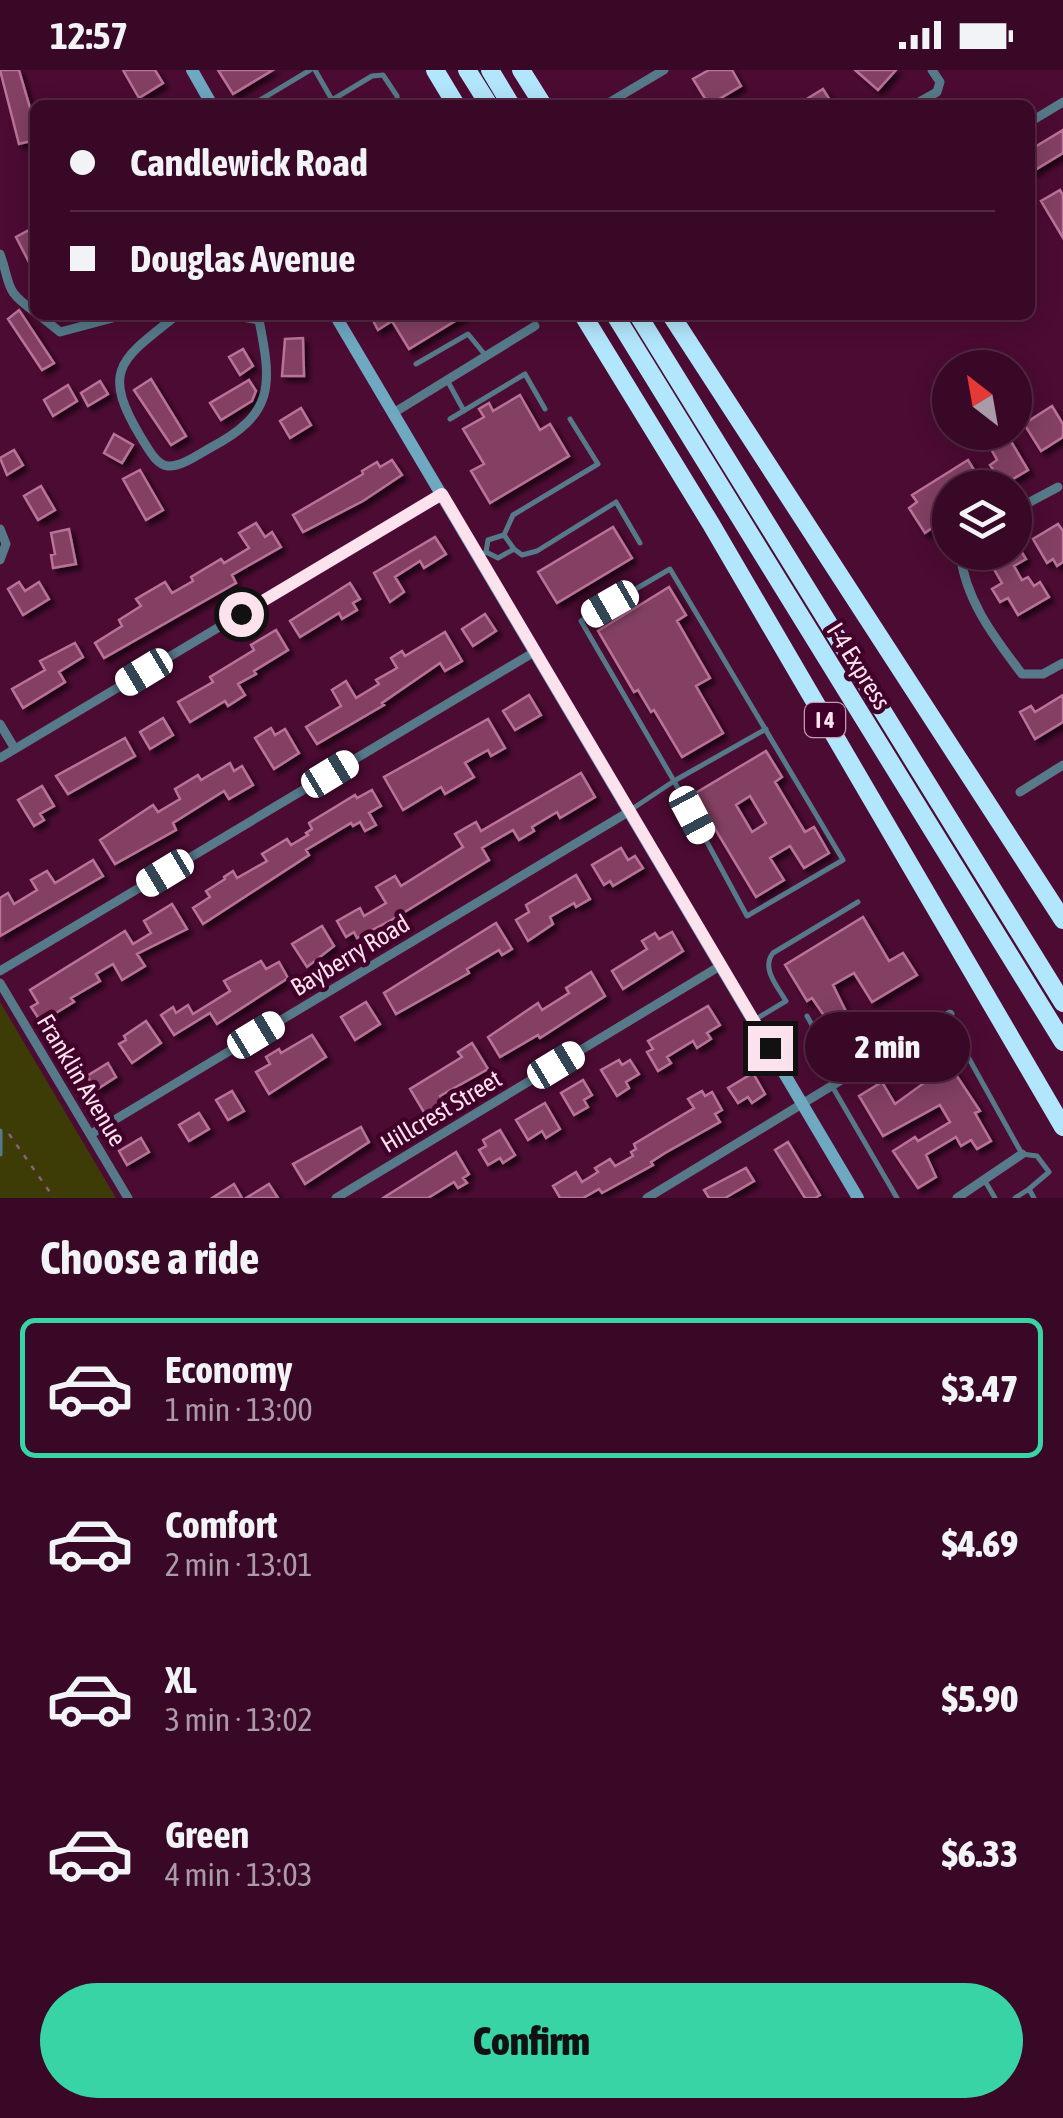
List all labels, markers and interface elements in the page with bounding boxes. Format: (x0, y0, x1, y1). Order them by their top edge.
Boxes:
text: 12:57 (50, 14, 128, 57)
text: Candlewick Road (130, 141, 368, 184)
text: Douglas Avenue (130, 237, 355, 280)
north arrow (932, 350, 1032, 450)
map controls (932, 350, 1032, 570)
button: layers (932, 470, 1032, 570)
car (577, 576, 643, 632)
route start (219, 592, 264, 637)
street label: I-4 Express (821, 618, 897, 715)
car (111, 644, 177, 700)
road number: I 4 (805, 703, 845, 737)
car (297, 746, 363, 802)
car (665, 781, 719, 849)
car (132, 845, 198, 901)
street label: Bayberry Road (286, 909, 414, 1001)
car (223, 1007, 289, 1063)
street label: Franklin Avenue (32, 1009, 132, 1151)
callout: 2 min (805, 1013, 970, 1083)
route end (748, 1026, 793, 1071)
text: 2 min (855, 1028, 920, 1065)
car (523, 1037, 589, 1093)
street label: Hillcrest Street (376, 1064, 506, 1158)
text: Choose a ride (40, 1232, 259, 1284)
icon: car (45, 1343, 135, 1433)
text: Economy (165, 1348, 292, 1391)
text: $3.47 (942, 1367, 1018, 1410)
text: 1 min · 13:00 (165, 1391, 312, 1428)
icon: car (45, 1498, 135, 1588)
text: Comfort (165, 1503, 277, 1546)
text: $4.69 (942, 1522, 1018, 1565)
text: 2 min · 13:01 (165, 1546, 312, 1583)
icon: car (45, 1653, 135, 1743)
text: XL (165, 1658, 197, 1701)
text: $5.90 (942, 1677, 1018, 1720)
text: 3 min · 13:02 (165, 1701, 312, 1738)
icon: car (45, 1808, 135, 1898)
text: Green (165, 1813, 249, 1856)
text: $6.33 (942, 1832, 1018, 1875)
text: 4 min · 13:03 (165, 1856, 312, 1893)
button: Confirm (40, 1983, 1023, 2098)

